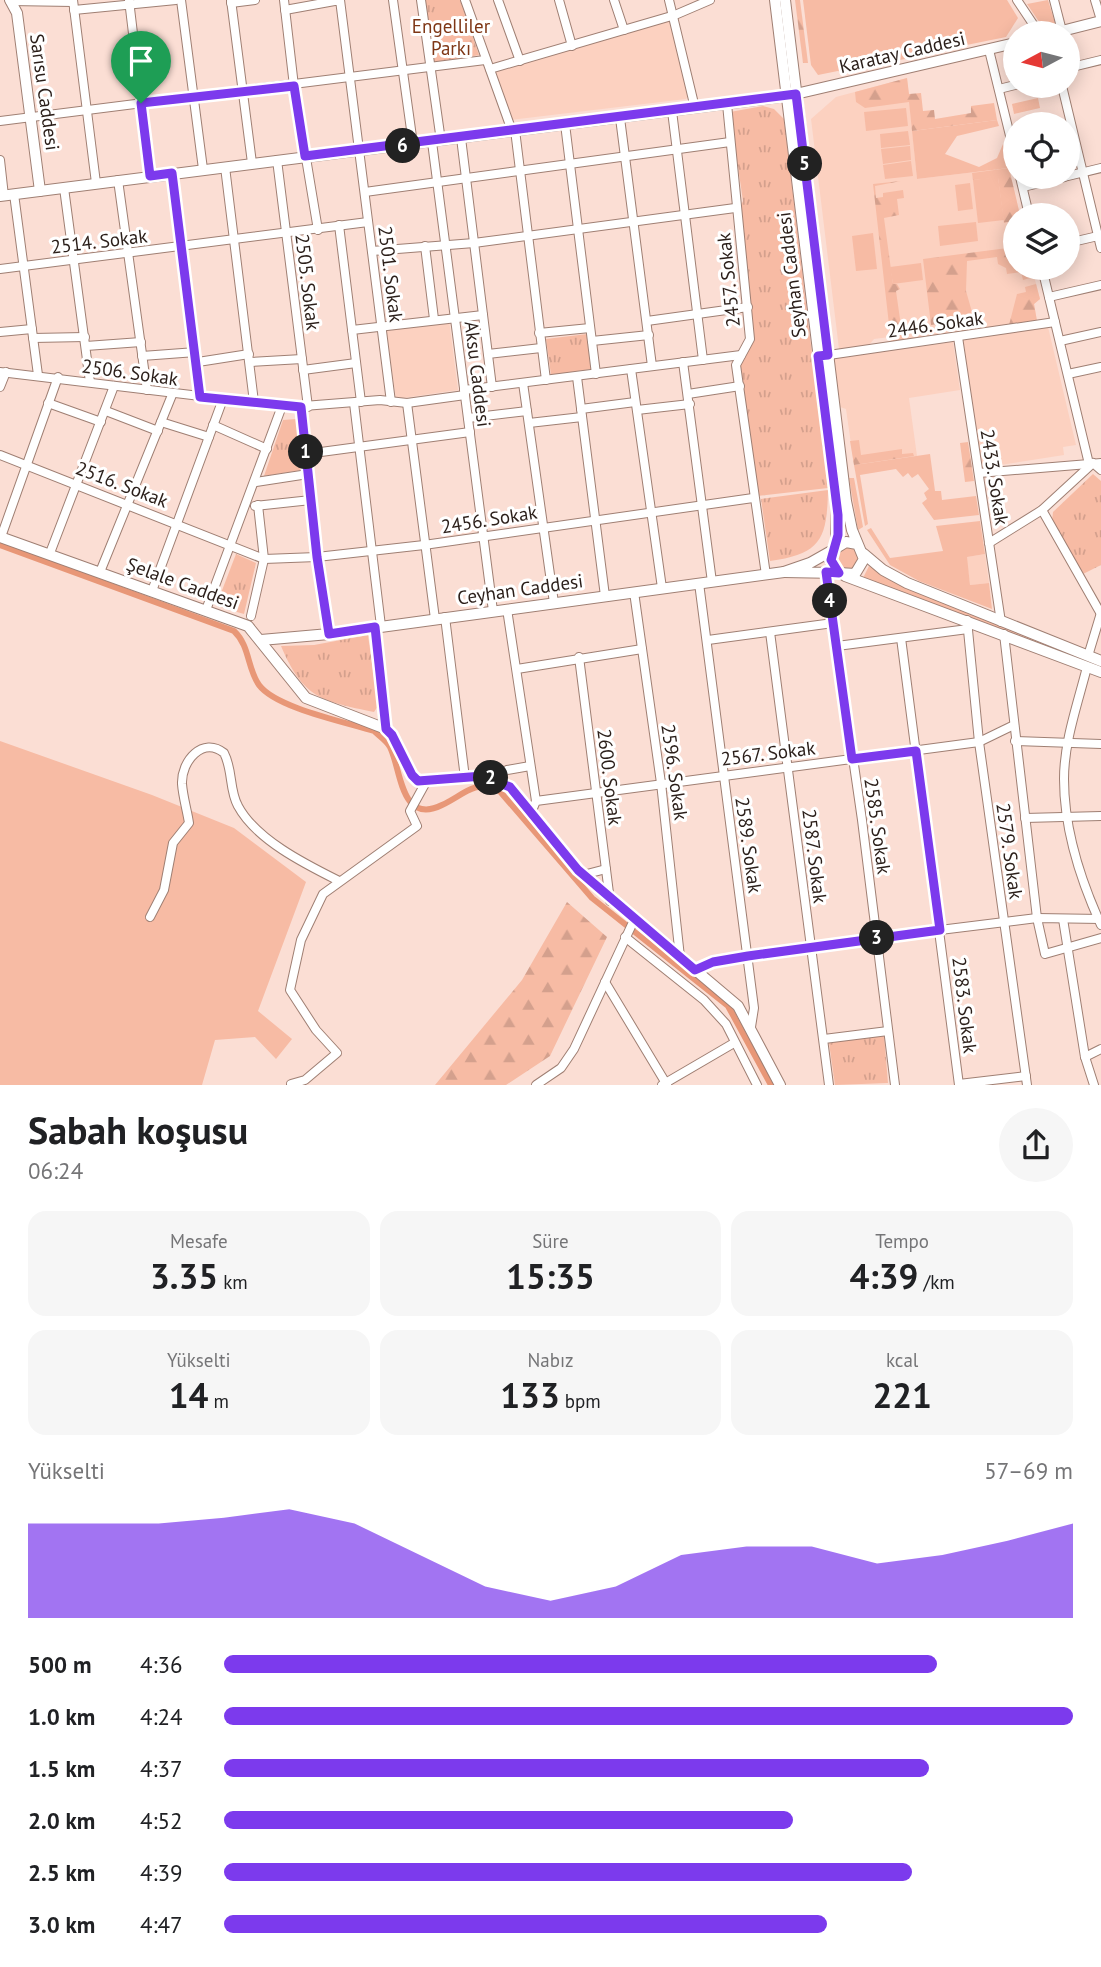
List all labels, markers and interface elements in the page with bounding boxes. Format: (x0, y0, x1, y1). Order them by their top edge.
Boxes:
park label: Engelliler Parkı (412, 14, 491, 60)
north arrow (1003, 21, 1080, 98)
map controls (1003, 21, 1080, 280)
street label: Karatay Caddesi (837, 26, 967, 78)
pin (111, 31, 171, 103)
street label: Sarısu Caddesi (25, 32, 65, 152)
icon: arrive (122, 42, 160, 80)
button: locate (1003, 112, 1080, 189)
pin: 6 (386, 128, 420, 164)
text: 6 (397, 133, 408, 157)
pin: 5 (788, 146, 822, 182)
text: 5 (799, 151, 810, 175)
button: layers (1003, 203, 1080, 280)
street label: Seyhan Caddesi (771, 211, 811, 339)
street label: 2514. Sokak (49, 223, 149, 259)
street label: 2501. Sokak (373, 224, 409, 324)
street label: 2505. Sokak (290, 232, 326, 332)
street label: 2457. Sokak (711, 232, 745, 328)
street label: 2446. Sokak (885, 305, 985, 343)
street label: Aksu Caddesi (460, 320, 496, 428)
street label: 2506. Sokak (80, 353, 180, 391)
street label: 2433. Sokak (976, 427, 1014, 527)
pin: 1 (288, 434, 324, 470)
text: 1 (300, 439, 311, 463)
street label: 2516. Sokak (72, 455, 172, 513)
street label: 2456. Sokak (439, 500, 539, 538)
street label: Şelale Caddesi (123, 552, 243, 614)
street label: Ceyhan Caddesi (456, 568, 584, 610)
pin: 4 (812, 584, 848, 618)
text: 4 (824, 588, 835, 612)
street label: 2596. Sokak (656, 722, 694, 822)
street label: 2600. Sokak (592, 727, 628, 827)
street label: 2567. Sokak (719, 735, 817, 771)
pin: 2 (474, 760, 508, 796)
text: 2 (485, 765, 496, 789)
street label: 2585. Sokak (859, 776, 897, 876)
street label: 2589. Sokak (730, 795, 768, 895)
street label: 2579. Sokak (991, 801, 1029, 901)
street label: 2587. Sokak (797, 807, 833, 905)
pin: 3 (860, 920, 894, 956)
text: 3 (871, 925, 882, 949)
street label: 2583. Sokak (947, 955, 983, 1055)
text: Sabah koşusu (28, 1105, 248, 1154)
button: share (999, 1108, 1073, 1182)
text: 06:24 (28, 1156, 83, 1185)
text: Mesafe (170, 1229, 228, 1253)
text: Süre (532, 1229, 569, 1253)
text: Tempo (875, 1229, 929, 1253)
text: 3.35 (150, 1253, 218, 1299)
text: 15:35 (506, 1253, 595, 1299)
text: 4:39 (850, 1253, 918, 1299)
text: km (218, 1270, 248, 1294)
text: /km (918, 1270, 955, 1294)
text: Yükselti (167, 1348, 231, 1372)
text: Nabız (527, 1348, 574, 1372)
text: kcal (886, 1348, 918, 1372)
text: 14 (169, 1372, 208, 1418)
text: 133 (500, 1372, 560, 1418)
text: 221 (872, 1372, 932, 1418)
text: m (208, 1389, 229, 1413)
text: bpm (560, 1389, 601, 1413)
text: Yükselti (28, 1456, 105, 1485)
text: 57–69 m (984, 1456, 1073, 1485)
text: 500 m (28, 1650, 91, 1679)
text: 4:36 (140, 1650, 183, 1679)
text: 1.0 km (28, 1702, 95, 1731)
text: 4:24 (140, 1702, 183, 1731)
text: 1.5 km (28, 1754, 95, 1783)
text: 4:37 (140, 1754, 183, 1783)
text: 2.0 km (28, 1806, 95, 1835)
text: 4:52 (140, 1806, 183, 1835)
text: 2.5 km (28, 1858, 95, 1887)
text: 4:39 (140, 1858, 183, 1887)
text: 3.0 km (28, 1910, 95, 1939)
text: 4:47 (140, 1910, 183, 1939)

